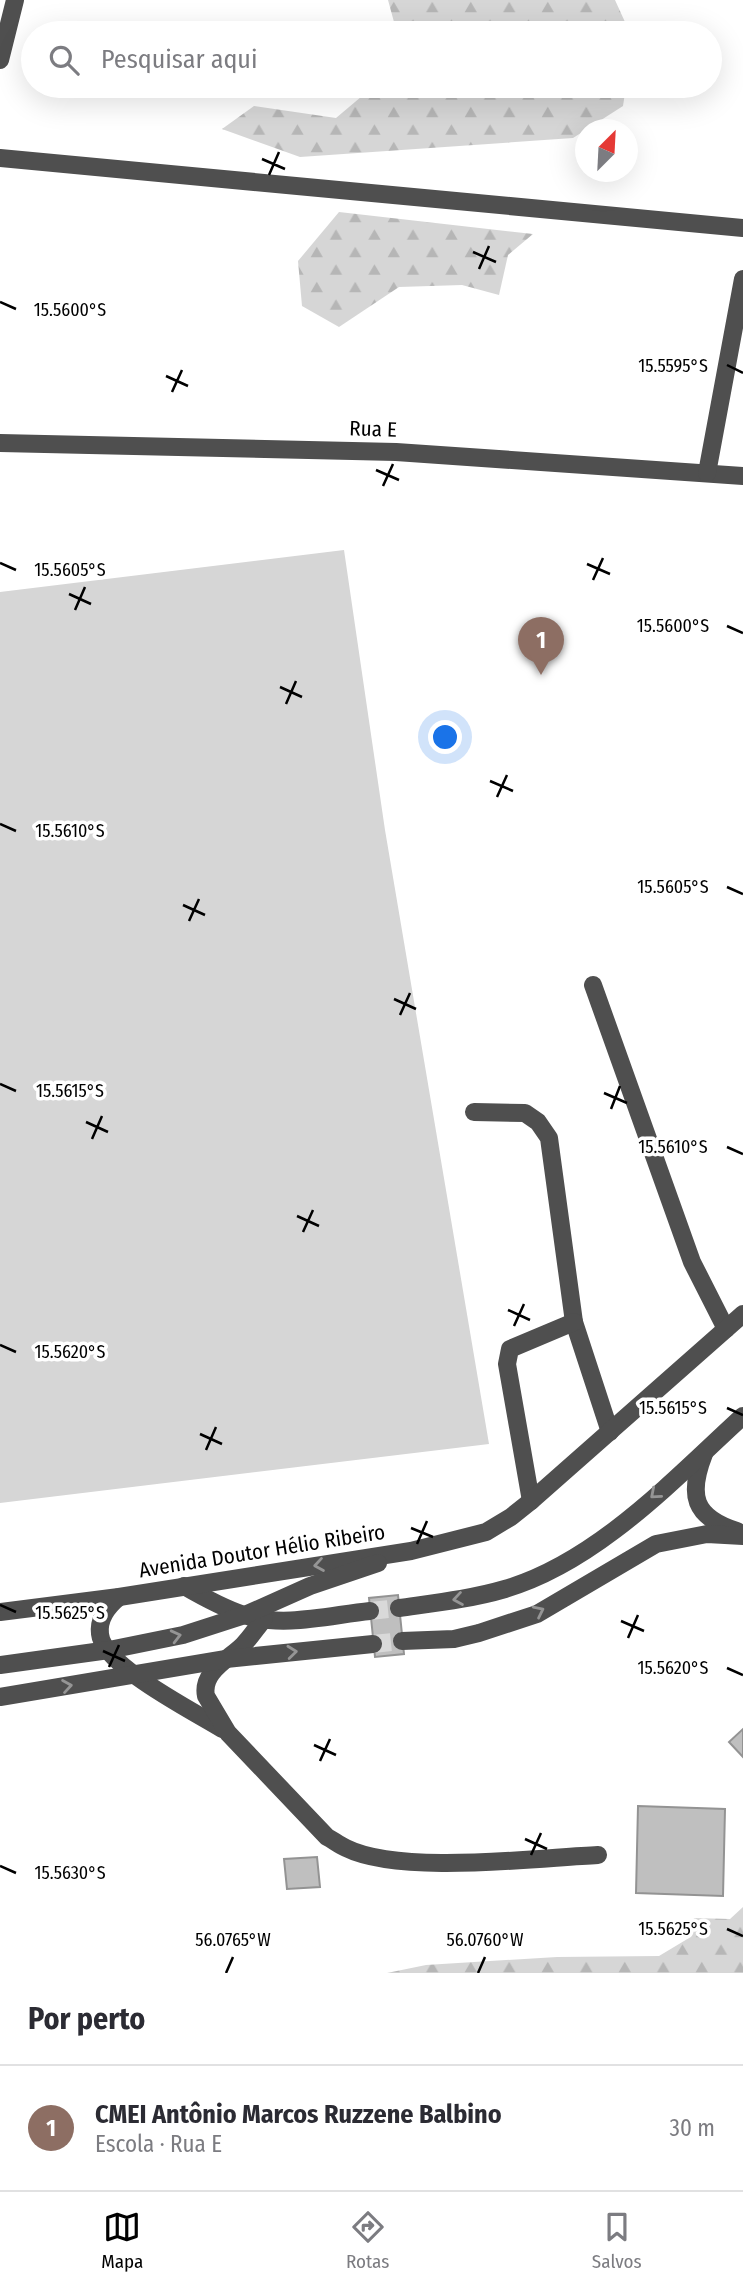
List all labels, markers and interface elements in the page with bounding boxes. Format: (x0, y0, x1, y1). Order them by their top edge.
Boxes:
search box (21, 21, 722, 98)
icon: search (45, 41, 83, 79)
text: Pesquisar aqui (101, 44, 258, 75)
north arrow (575, 119, 638, 182)
text: 15.5600°S (34, 299, 106, 321)
text: 15.5595°S (638, 355, 708, 377)
street label: Rua E (349, 415, 397, 443)
text: 15.5605°S (34, 559, 106, 581)
text: 15.5600°S (637, 615, 709, 637)
pin: 1 (518, 617, 564, 675)
your location (428, 720, 462, 754)
text: 15.5610°S (35, 820, 105, 842)
text: 15.5605°S (637, 876, 709, 898)
text: 15.5615°S (36, 1080, 104, 1102)
text: 15.5610°S (638, 1136, 708, 1158)
text: 15.5620°S (35, 1341, 106, 1363)
text: 15.5615°S (639, 1397, 707, 1419)
one-way arrow (651, 1486, 664, 1498)
street label: Avenida Doutor Hélio Ribeiro (137, 1519, 387, 1583)
one-way arrow (313, 1557, 325, 1572)
one-way arrow (452, 1591, 464, 1606)
text: 15.5625°S (35, 1602, 105, 1624)
one-way arrow (532, 1606, 544, 1620)
one-way arrow (170, 1630, 182, 1644)
one-way arrow (286, 1644, 298, 1659)
text: 15.5620°S (638, 1657, 709, 1679)
one-way arrow (61, 1679, 73, 1694)
text: 15.5630°S (34, 1862, 106, 1884)
text: 15.5625°S (638, 1918, 708, 1940)
text: 56.0765°W (195, 1929, 271, 1951)
text: 56.0760°W (447, 1929, 524, 1951)
text: Por perto (28, 2001, 145, 2037)
text: CMEI Antônio Marcos Ruzzene Balbino (95, 2099, 502, 2130)
text: 1 (46, 2114, 56, 2142)
text: 30 m (670, 2114, 715, 2142)
text: Escola · Rua E (95, 2130, 222, 2158)
tab: Mapa (101, 2208, 143, 2273)
tab: Rotas (346, 2208, 389, 2273)
tab: Salvos (592, 2208, 642, 2273)

